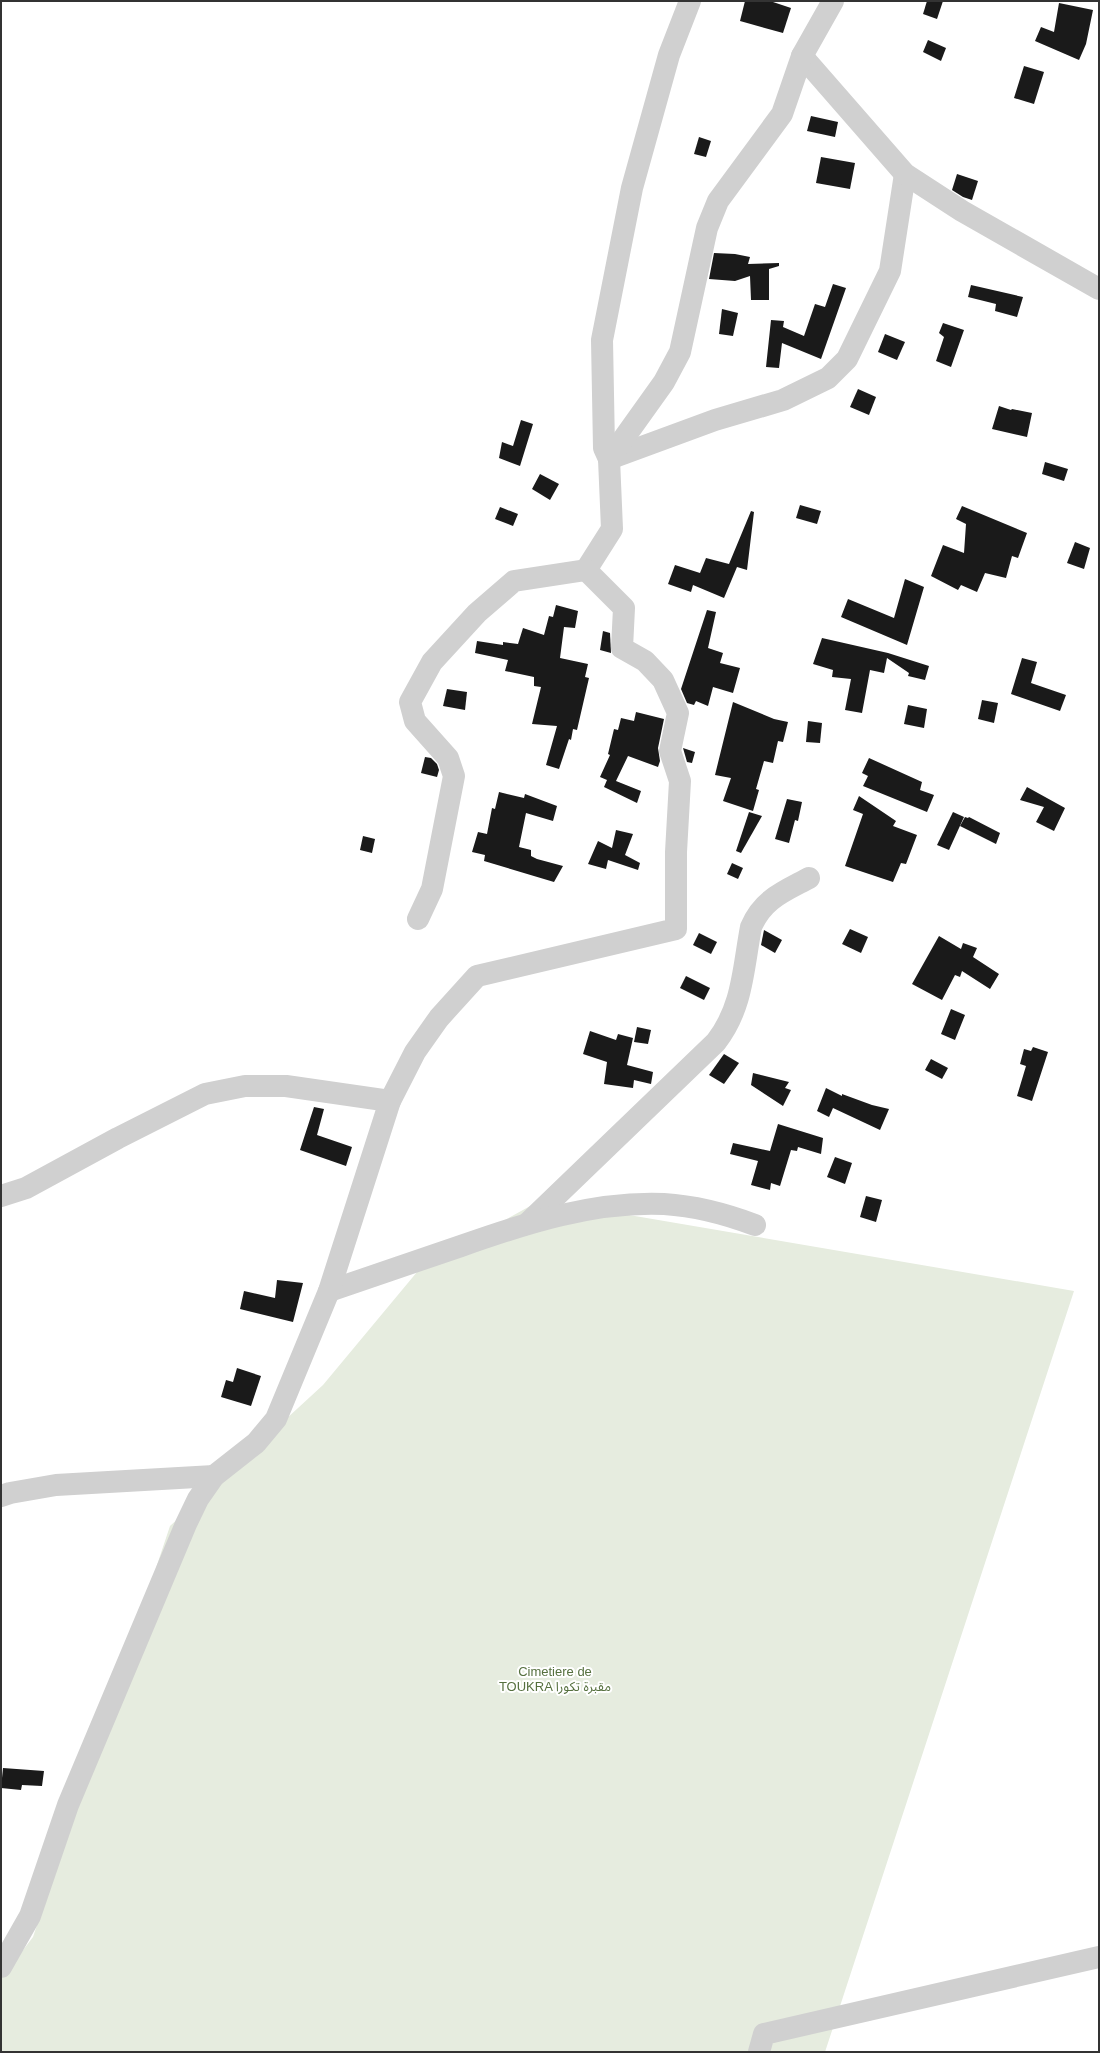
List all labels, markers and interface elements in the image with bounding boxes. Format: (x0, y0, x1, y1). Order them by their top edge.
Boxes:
park label: Cimetiere de TOUKRA مقبرة تكورا (499, 1664, 611, 1694)

